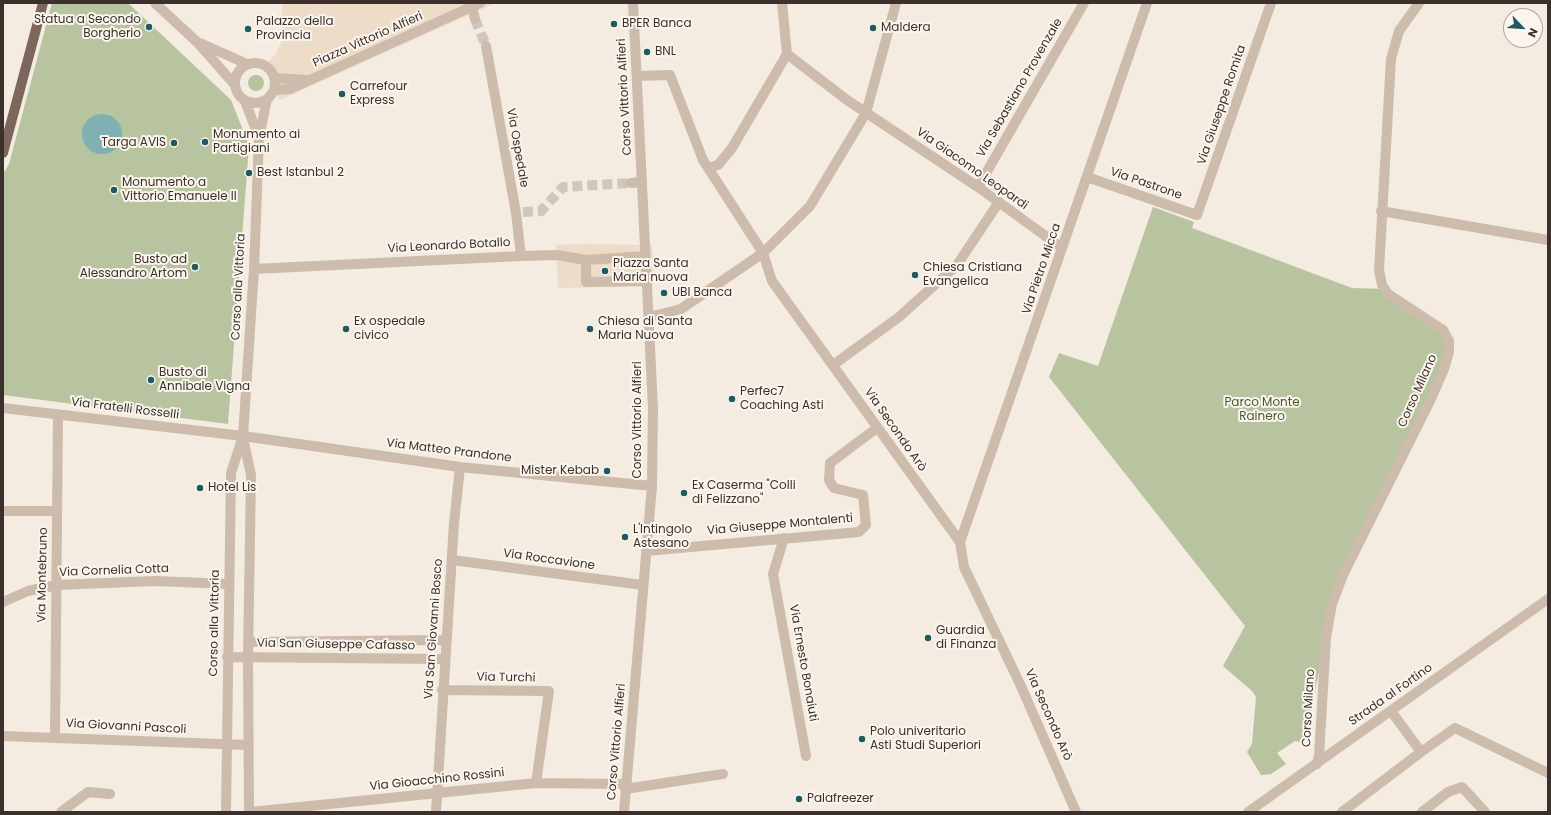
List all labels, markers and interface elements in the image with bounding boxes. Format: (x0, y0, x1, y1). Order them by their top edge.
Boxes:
north arrow (1503, 8, 1543, 48)
street label: Piazza Vittorio Alfieri (311, 9, 425, 71)
place label: Statua a Secondo Borgherio (34, 13, 141, 41)
place label: Palazzo della Provincia (256, 15, 333, 43)
street label: Via Sebastiano Provenzale (974, 16, 1066, 160)
place label: BPER Banca (622, 17, 692, 31)
marker: BPER Banca (609, 19, 619, 29)
place label: Maldera (881, 21, 931, 35)
marker: Statua a Secondo Borgherio (144, 22, 154, 32)
marker: Maldera (868, 23, 878, 33)
marker: Palazzo della Provincia (243, 24, 253, 34)
text: N (1524, 26, 1542, 40)
street label: Corso Vittorio Alfieri (615, 38, 635, 156)
street label: Via Giuseppe Romita (1195, 43, 1249, 167)
place label: BNL (655, 45, 676, 59)
marker: BNL (642, 47, 652, 57)
place label: Carrefour Express (350, 80, 408, 108)
marker: Carrefour Express (337, 89, 347, 99)
street label: Via Ospedale (503, 107, 531, 189)
street label: Via Giacomo Leopardi (913, 125, 1031, 213)
place label: Monumento ai Partigiani (213, 128, 300, 156)
place label: Targa AVIS (101, 136, 166, 150)
marker: Monumento ai Partigiani (200, 137, 210, 147)
marker: Targa AVIS (169, 138, 179, 148)
street label: Via Pastrone (1108, 165, 1184, 203)
place label: Best Istanbul 2 (257, 166, 344, 180)
marker: Best Istanbul 2 (244, 168, 254, 178)
place label: Monumento a Vittorio Emanuele II (122, 176, 237, 204)
marker: Monumento a Vittorio Emanuele II (109, 185, 119, 195)
street label: Via Pietro Micca (1020, 222, 1064, 316)
street label: Corso alla Vittoria (229, 233, 249, 341)
street label: Via Leonardo Botallo (387, 236, 511, 256)
place label: Busto ad Alessandro Artom (80, 253, 187, 281)
place label: Piazza Santa Maria nuova (613, 257, 689, 285)
place label: Chiesa Cristiana Evangelica (923, 261, 1022, 289)
marker: Busto ad Alessandro Artom (190, 262, 200, 272)
marker: Piazza Santa Maria nuova (600, 266, 610, 276)
marker: Chiesa Cristiana Evangelica (910, 270, 920, 280)
place label: UBI Banca (672, 286, 732, 300)
marker: UBI Banca (659, 288, 669, 298)
place label: Ex ospedale civico (354, 315, 425, 343)
place label: Chiesa di Santa Maria Nuova (598, 315, 692, 343)
marker: Ex ospedale civico (341, 324, 351, 334)
marker: Chiesa di Santa Maria Nuova (585, 324, 595, 334)
street label: Corso Milano (1396, 352, 1440, 430)
street label: Corso Vittorio Alfieri (631, 361, 645, 479)
place label: Busto di Annibale Vigna (159, 366, 250, 394)
marker: Busto di Annibale Vigna (146, 375, 156, 385)
place label: Perfec7 Coaching Asti (740, 385, 824, 413)
street label: Via Secondo Arò (861, 385, 929, 475)
marker: Perfec7 Coaching Asti (727, 394, 737, 404)
street label: Via Fratelli Rosselli (70, 395, 180, 423)
park label: Parco Monte Rainero (1224, 396, 1300, 424)
street label: Via Matteo Prandone (386, 436, 512, 466)
place label: Mister Kebab (521, 464, 599, 478)
marker: Mister Kebab (602, 466, 612, 476)
place label: Ex Caserma "Colli di Felizzano" (692, 479, 796, 507)
place label: Hotel Lis (208, 481, 256, 495)
marker: Hotel Lis (195, 483, 205, 493)
marker: Ex Caserma "Colli di Felizzano" (679, 488, 689, 498)
street label: Via Giuseppe Montalenti (706, 511, 854, 539)
place label: L'Intingolo Astesano (633, 523, 692, 551)
street label: Via Montebruno (35, 527, 51, 623)
marker: L'Intingolo Astesano (620, 532, 630, 542)
street label: Via Roccavione (502, 546, 596, 574)
street label: Via San Giovanni Bosco (422, 558, 446, 700)
street label: Via Cornelia Cotta (59, 562, 169, 580)
street label: Corso alla Vittoria (207, 569, 223, 677)
street label: Via Ernesto Bonaiuti (786, 603, 820, 723)
place label: Guardia di Finanza (936, 624, 996, 652)
marker: Guardia di Finanza (923, 633, 933, 643)
street label: Via San Giuseppe Cafasso (257, 636, 415, 654)
street label: Strada al Fortino (1346, 661, 1436, 729)
street label: Via Secondo Arò (1021, 667, 1075, 763)
street label: Corso Milano (1300, 669, 1318, 747)
street label: Via Turchi (476, 670, 536, 686)
street label: Corso Vittorio Alfieri (605, 683, 629, 801)
street label: Via Giovanni Pascoli (65, 717, 187, 737)
place label: Polo univeritario Asti Studi Superiori (870, 725, 981, 753)
marker: Polo univeritario Asti Studi Superiori (857, 734, 867, 744)
street label: Via Gioacchino Rossini (369, 766, 505, 794)
place label: Palafreezer (807, 792, 874, 806)
marker: Palafreezer (794, 794, 804, 804)

